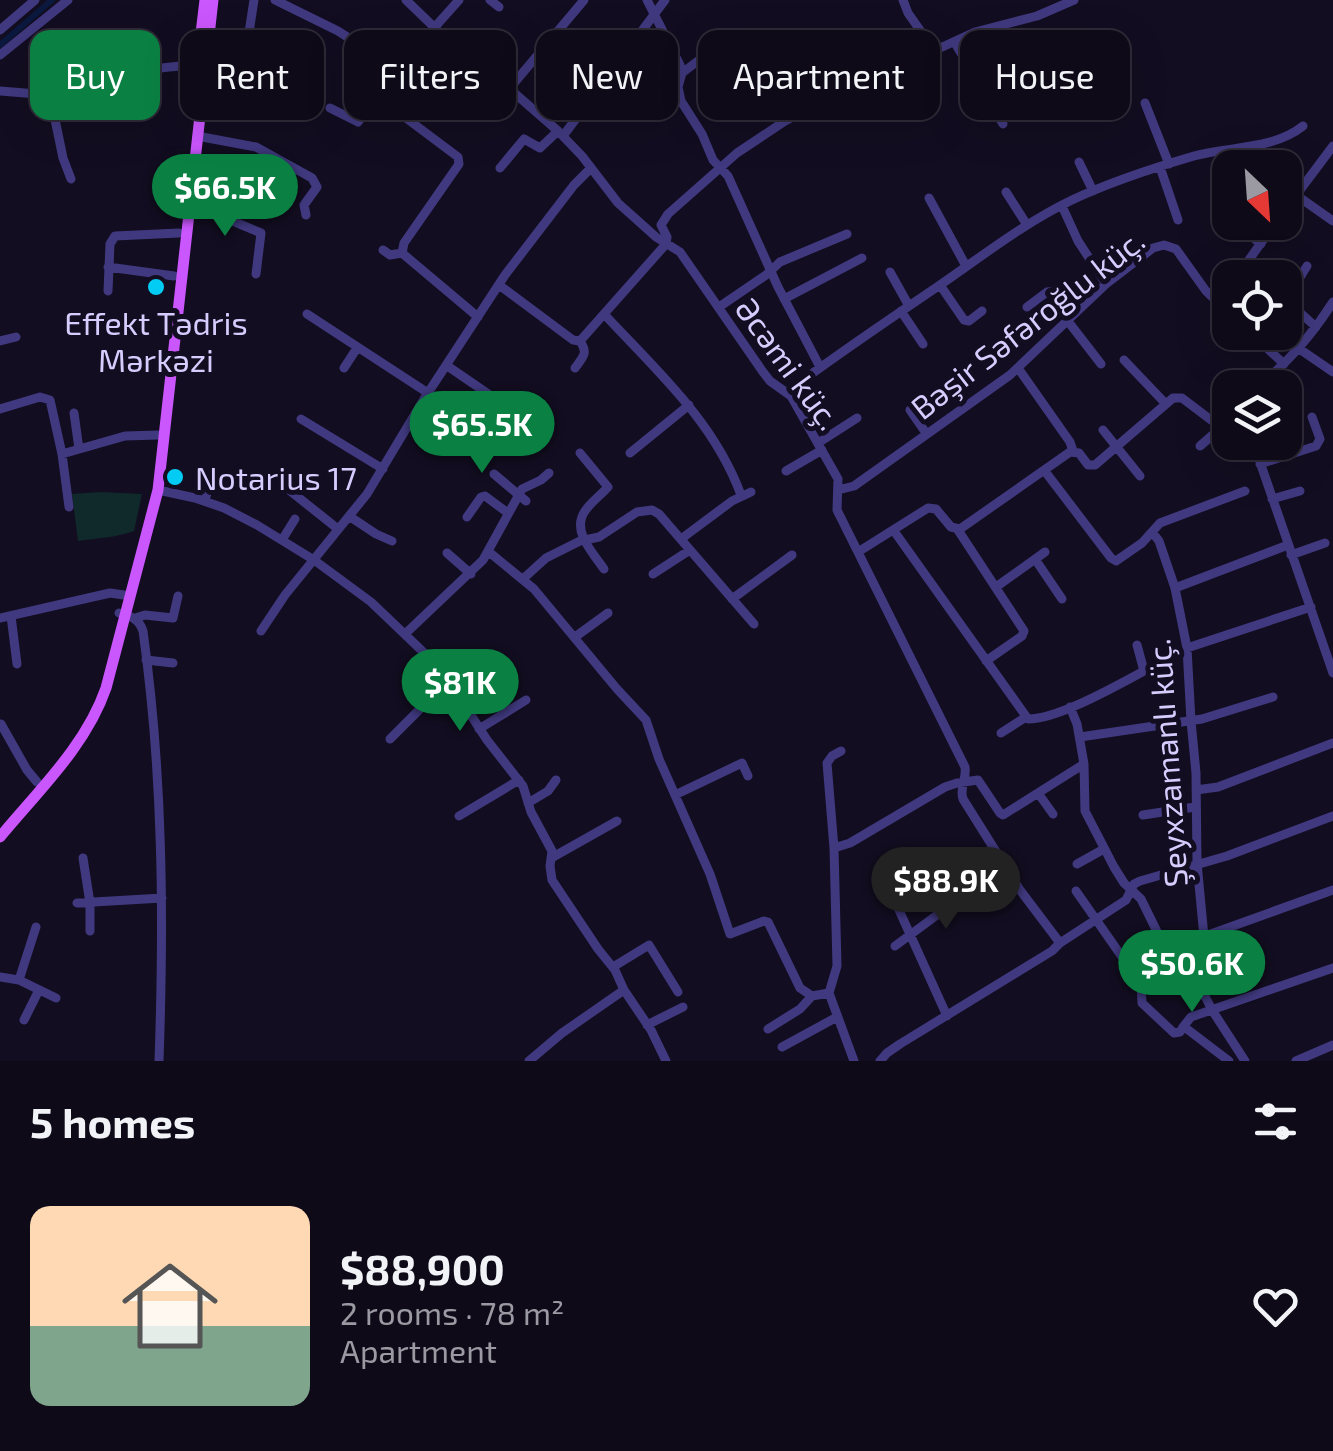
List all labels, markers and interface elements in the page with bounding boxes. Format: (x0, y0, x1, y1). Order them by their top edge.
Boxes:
chip: Buy (30, 30, 160, 120)
chip: Rent (180, 30, 324, 120)
chip: Filters (344, 30, 516, 120)
chip: New (536, 30, 678, 120)
chip: Apartment (698, 30, 940, 120)
chip: House (960, 30, 1130, 120)
north arrow (1212, 150, 1302, 240)
map controls (1212, 150, 1302, 460)
pin: $66.5K (144, 154, 306, 239)
text: $66.5K (174, 167, 276, 205)
street label: Bəşir Səfəroğlu küç. (903, 220, 1153, 428)
button: locate (1212, 260, 1302, 350)
marker: Effekt Tədris Mərkəzi (145, 276, 167, 298)
street label: Əcəmi küç. (727, 290, 850, 438)
place label: Effekt Tədris Mərkəzi (64, 303, 248, 378)
button: layers (1212, 370, 1302, 460)
pin: $65.5K (401, 391, 563, 476)
text: $65.5K (432, 404, 532, 442)
place label: Notarius 17 (195, 458, 357, 496)
marker: Notarius 17 (164, 466, 186, 488)
street label: Şeyxzamanlı küç. (1138, 637, 1196, 889)
pin: $81K (401, 649, 519, 734)
text: $81K (424, 662, 496, 700)
pin: $88.9K (865, 847, 1027, 932)
text: $88.9K (893, 860, 999, 898)
pin: $50.6K (1111, 930, 1273, 1015)
text: $50.6K (1140, 943, 1244, 981)
icon: filters (1248, 1094, 1303, 1149)
text: 5 homes (30, 1096, 195, 1146)
text: $88,900 (340, 1243, 505, 1293)
icon: home (110, 1246, 230, 1366)
icon: heart (1248, 1279, 1303, 1334)
text: 2 rooms · 78 m² (340, 1293, 564, 1331)
text: Apartment (340, 1331, 497, 1369)

